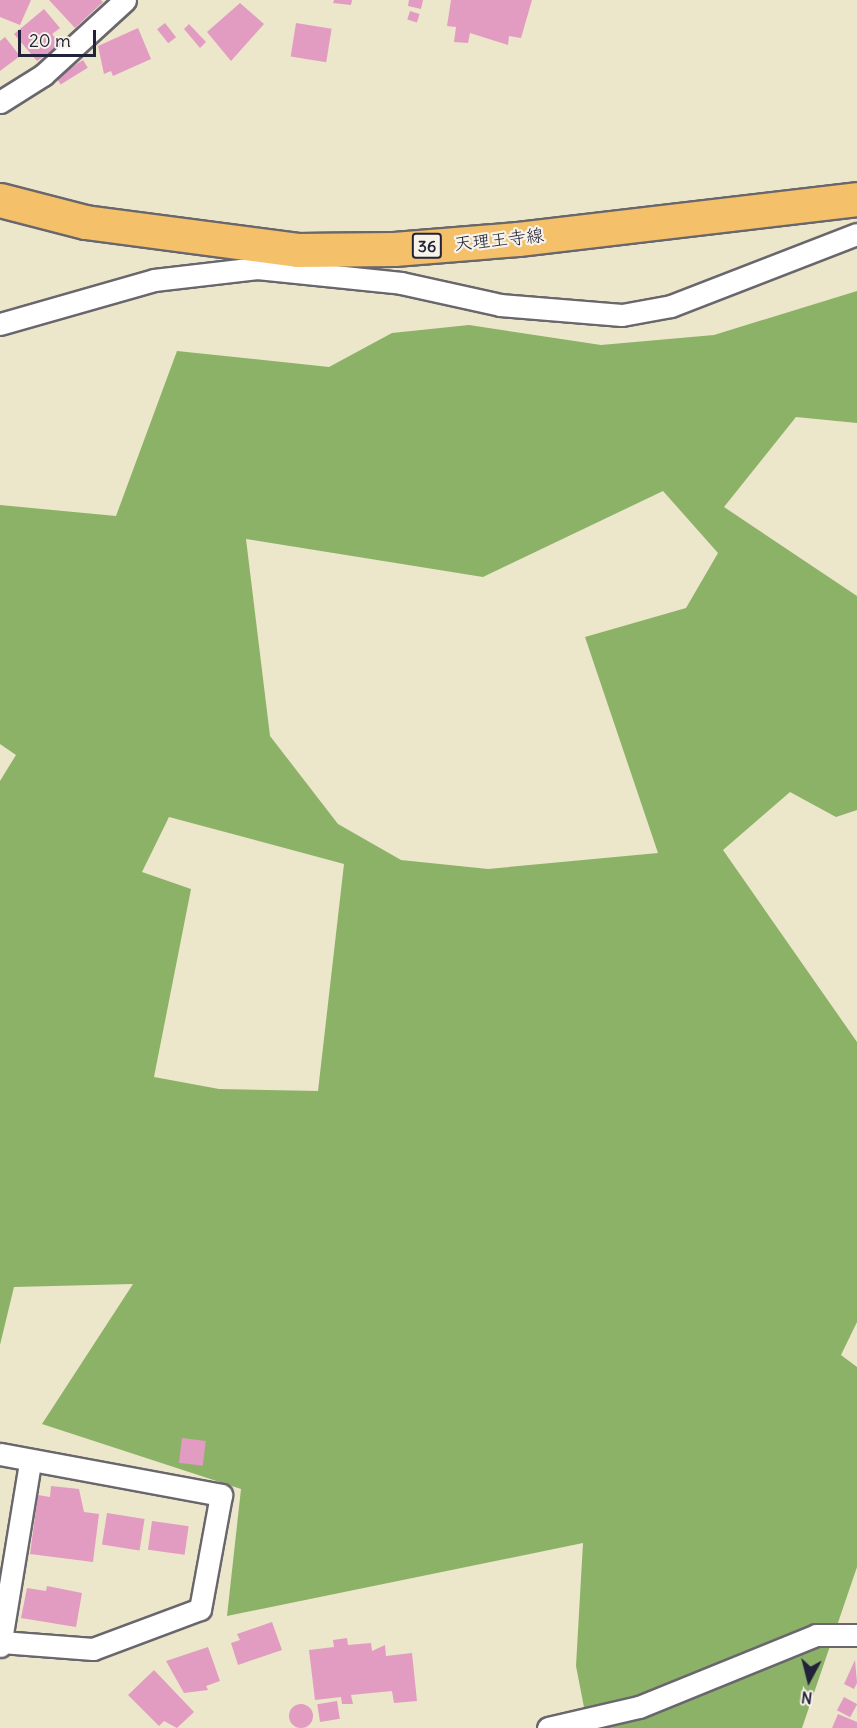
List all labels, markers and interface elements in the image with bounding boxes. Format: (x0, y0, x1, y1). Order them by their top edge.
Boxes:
scale bar (21, 18, 99, 56)
text: 20 m (29, 29, 71, 52)
street label: 天理王寺線 (453, 225, 545, 255)
road number: 36 (410, 233, 444, 259)
north arrow (779, 1650, 839, 1710)
text: N (800, 1687, 814, 1708)

